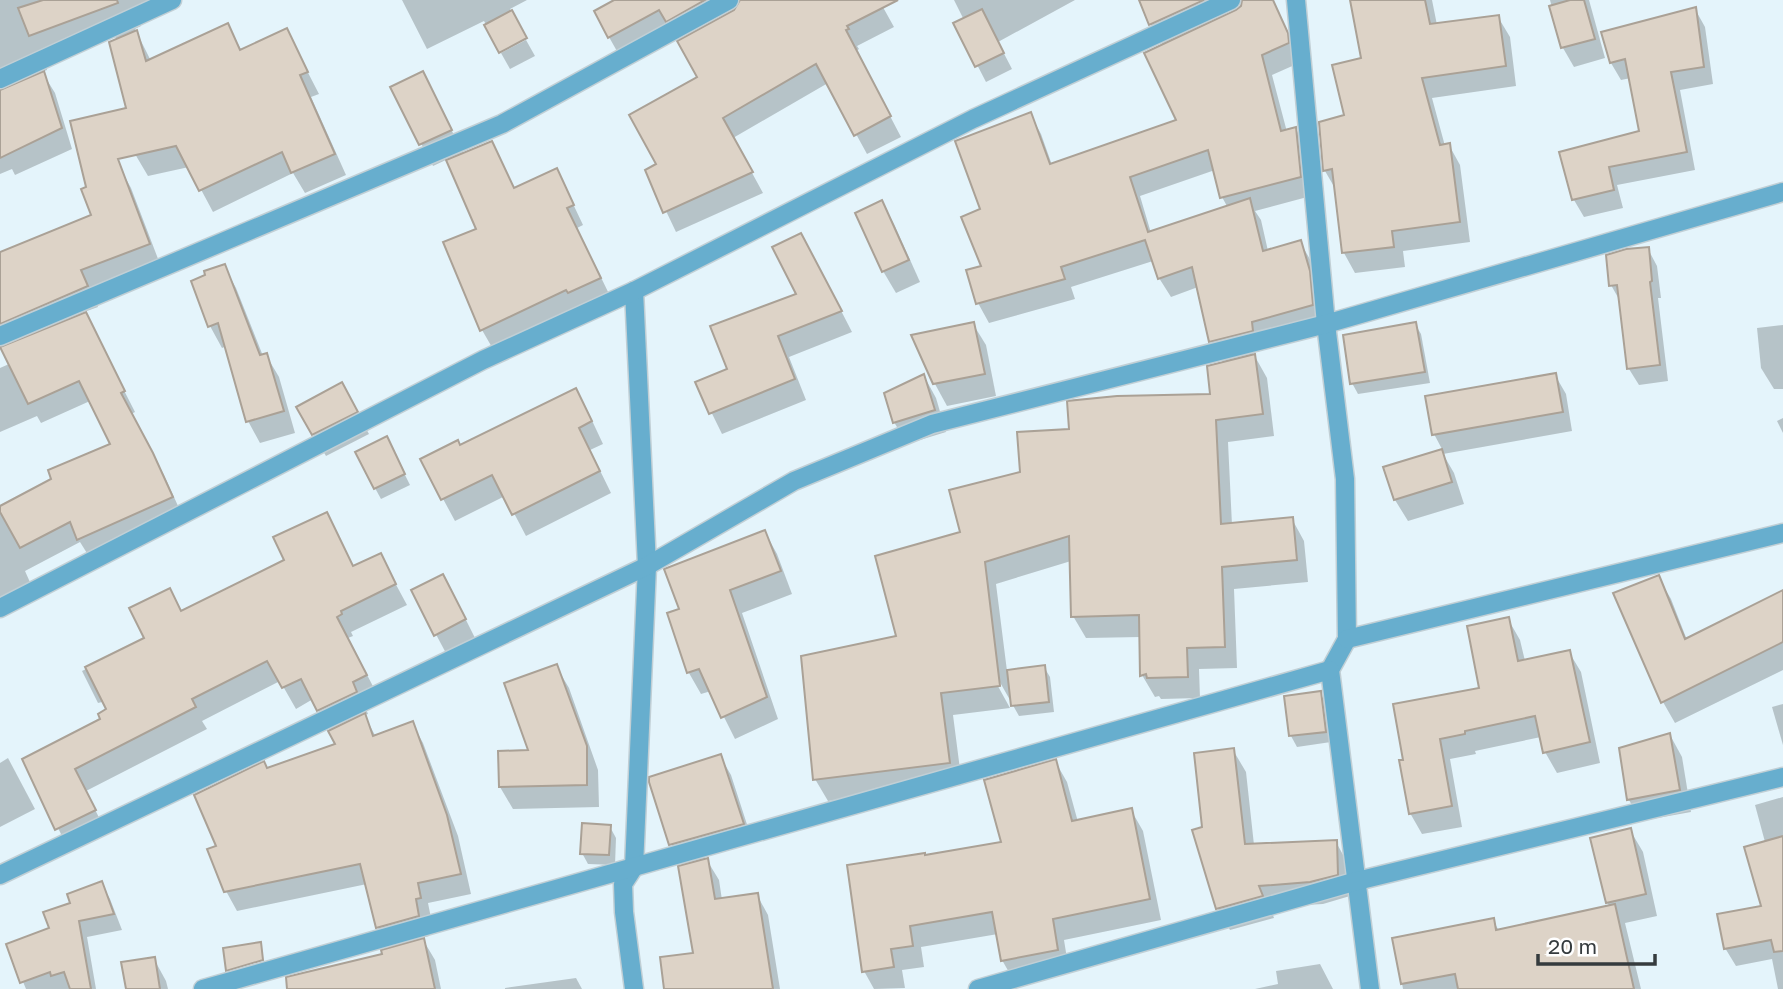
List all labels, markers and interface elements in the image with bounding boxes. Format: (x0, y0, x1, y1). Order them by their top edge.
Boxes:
scale bar (1538, 922, 1655, 966)
text: 20 m (1548, 933, 1597, 959)

